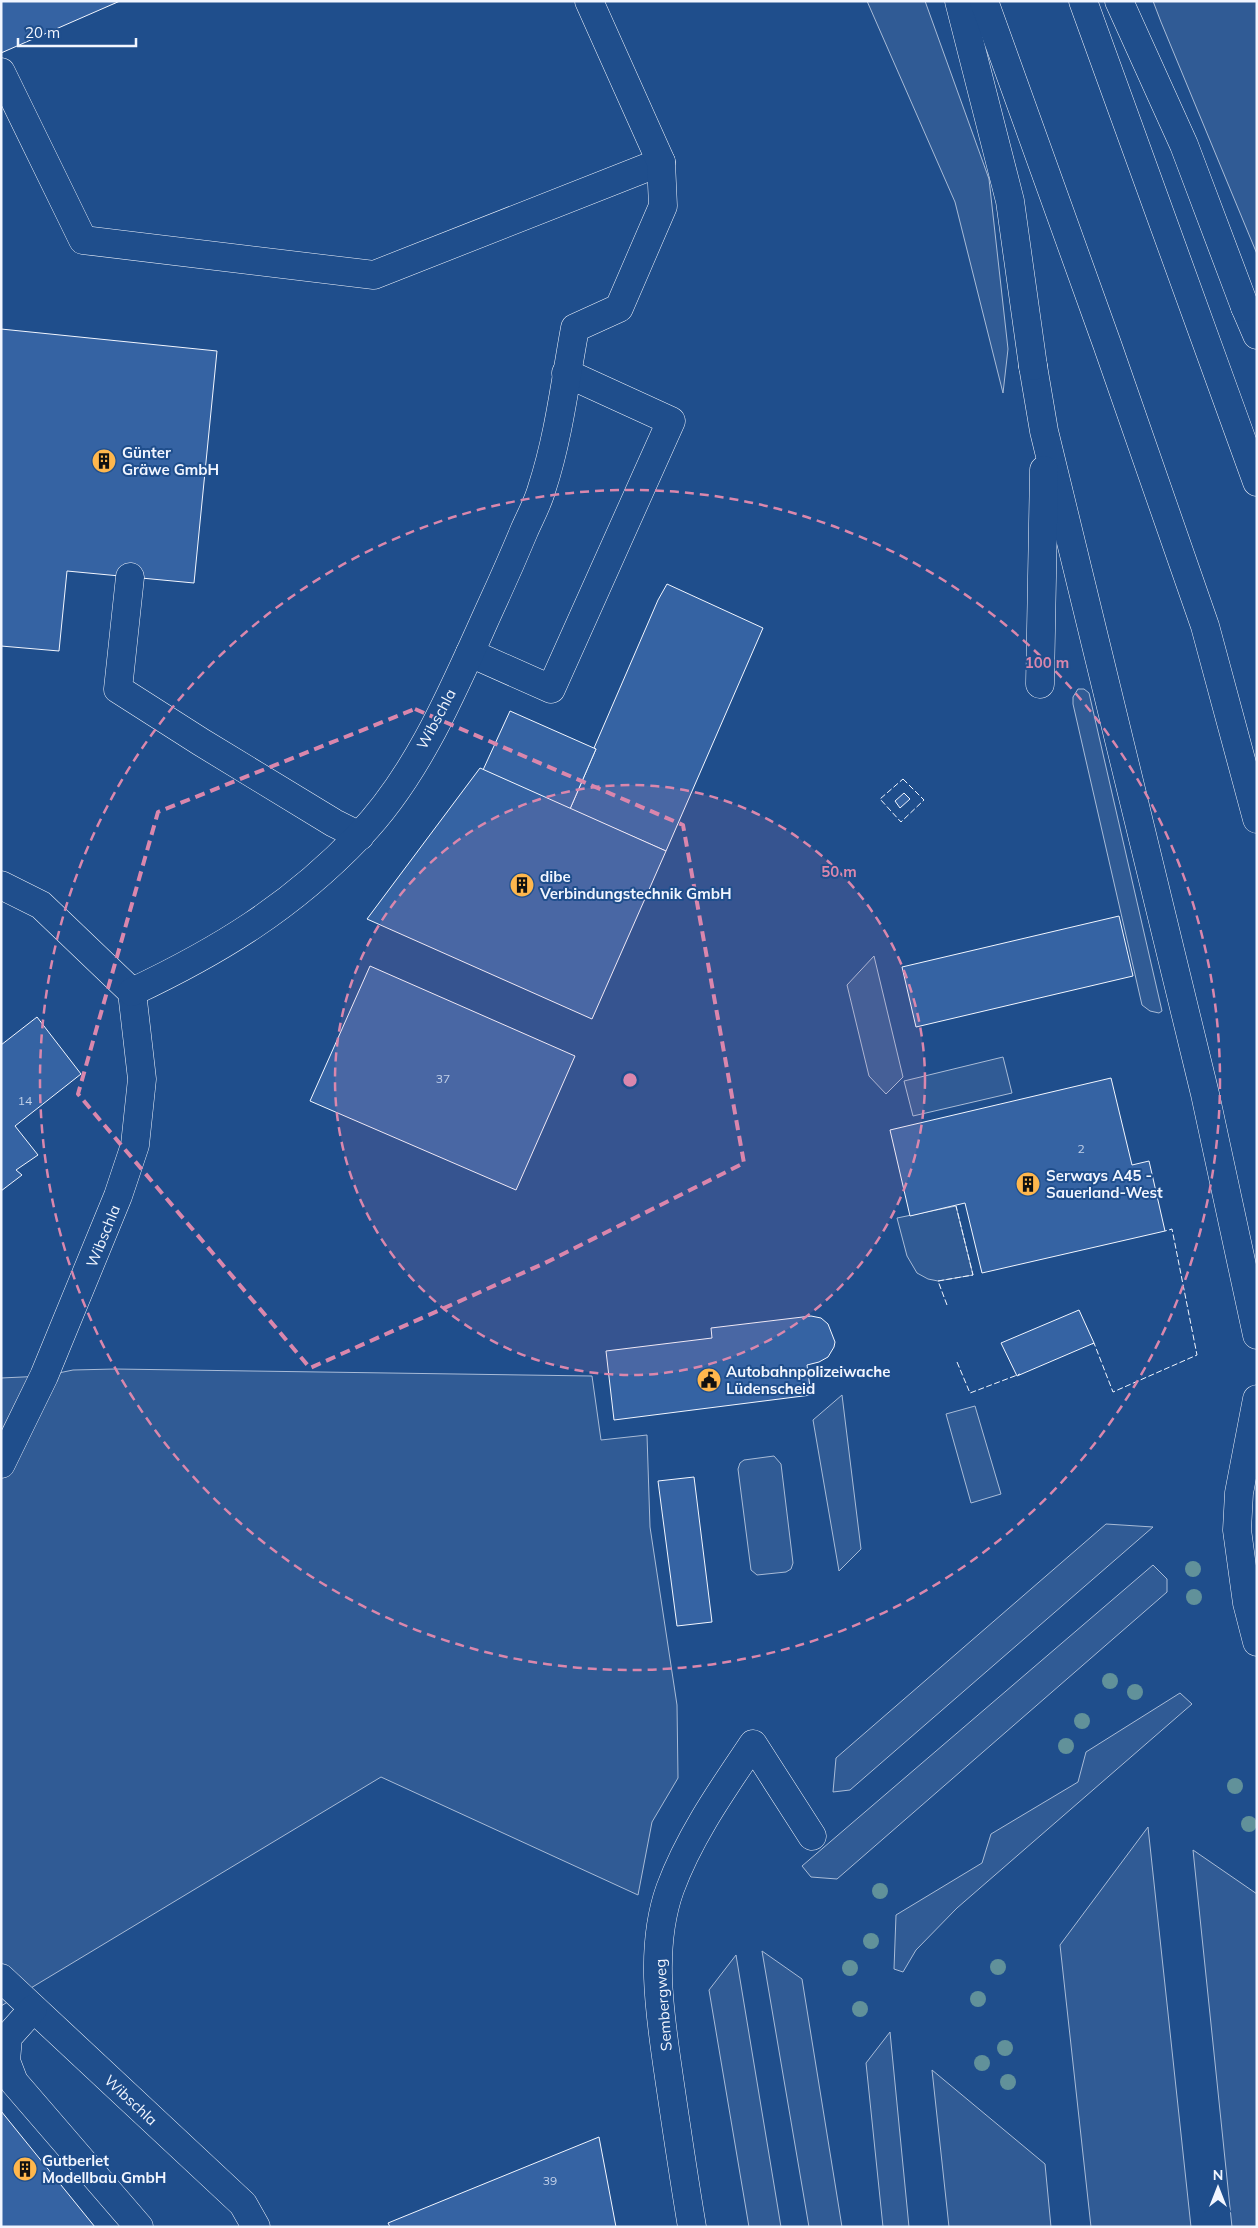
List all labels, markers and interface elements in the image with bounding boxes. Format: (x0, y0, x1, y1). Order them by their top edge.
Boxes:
scale bar (18, 15, 135, 47)
text: 20 m (25, 23, 60, 42)
place label: Günter Gräwe GmbH (122, 443, 219, 479)
building icon: Günter Gräwe GmbH (91, 448, 117, 474)
text: 100 m (1025, 653, 1069, 672)
street label: Wibschla (412, 686, 460, 752)
text: 50 m (821, 862, 857, 881)
place label: dibe Verbindungstechnik GmbH (539, 867, 732, 903)
building icon: dibe Verbindungstechnik GmbH (509, 872, 535, 898)
house number: 37 (436, 1071, 450, 1086)
centre of rings (621, 1071, 639, 1089)
house number: 14 (18, 1093, 32, 1108)
house number: 2 (1077, 1141, 1085, 1156)
place label: Serways A45 - Sauerland-West (1046, 1166, 1163, 1202)
building icon: Serways A45 - Sauerland-West (1015, 1171, 1041, 1197)
street label: Wibschla (82, 1202, 124, 1270)
place label: Autobahnpolizeiwache Lüdenscheid (726, 1362, 890, 1398)
public building icon: Autobahnpolizeiwache Lüdenscheid (696, 1367, 722, 1393)
street label: Sembergweg (650, 1958, 676, 2052)
street label: Wibschla (101, 2071, 161, 2129)
place label: Gutberlet Modellbau GmbH (42, 2151, 166, 2187)
building icon: Gutberlet Modellbau GmbH (12, 2156, 38, 2182)
north arrow (1193, 2163, 1243, 2213)
text: N (1213, 2166, 1223, 2184)
house number: 39 (543, 2173, 557, 2188)

